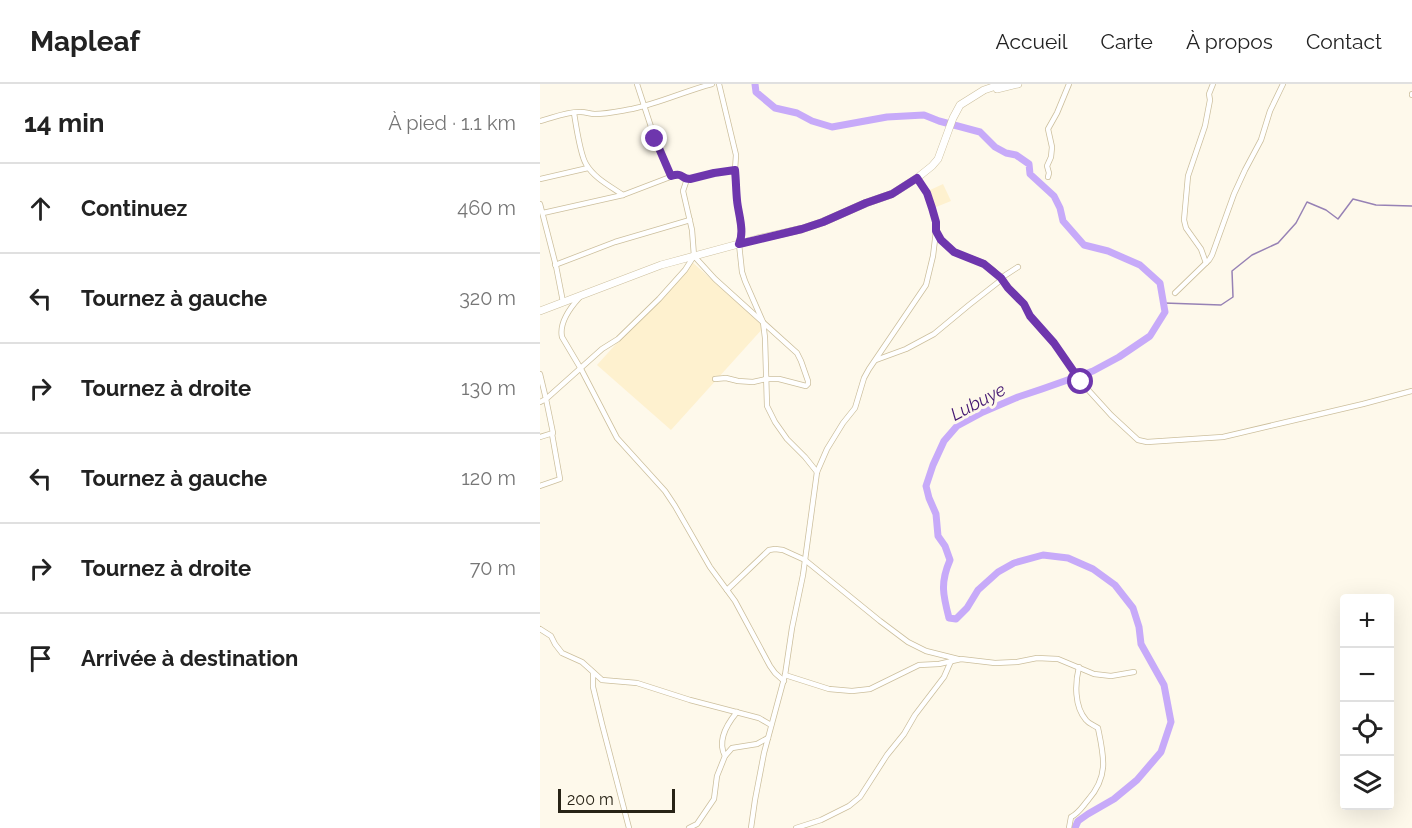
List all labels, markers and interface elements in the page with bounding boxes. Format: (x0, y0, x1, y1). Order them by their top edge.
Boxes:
text: Mapleaf (30, 25, 140, 58)
text: Accueil (996, 29, 1068, 54)
text: Carte (1101, 29, 1153, 54)
text: À propos (1186, 29, 1273, 54)
text: Contact (1306, 29, 1382, 54)
text: 14 min (24, 108, 104, 138)
text: À pied · 1.1 km (388, 111, 516, 135)
route end (641, 125, 667, 151)
icon: ahead (24, 192, 57, 225)
text: Continuez (81, 195, 187, 221)
text: 460 m (457, 196, 516, 220)
icon: left (24, 282, 57, 315)
text: Tournez à gauche (81, 285, 267, 311)
text: 320 m (459, 286, 516, 310)
route start (1067, 368, 1093, 394)
icon: right (24, 372, 57, 405)
text: Tournez à droite (81, 375, 251, 401)
text: 130 m (461, 376, 516, 400)
water label: Lubuye (947, 378, 1009, 425)
icon: left (24, 462, 57, 495)
text: Tournez à gauche (81, 465, 267, 491)
text: 120 m (461, 466, 516, 490)
icon: right (24, 552, 57, 585)
text: Tournez à droite (81, 555, 251, 581)
text: 70 m (470, 556, 516, 580)
map controls (1340, 594, 1394, 810)
button: + (1340, 594, 1394, 648)
icon: arrive (24, 642, 57, 675)
text: Arrivée à destination (81, 645, 298, 671)
button: − (1340, 648, 1394, 702)
button: locate (1340, 702, 1394, 756)
button: layers (1340, 756, 1394, 810)
scale bar (558, 786, 675, 814)
text: 200 m (567, 790, 614, 809)

